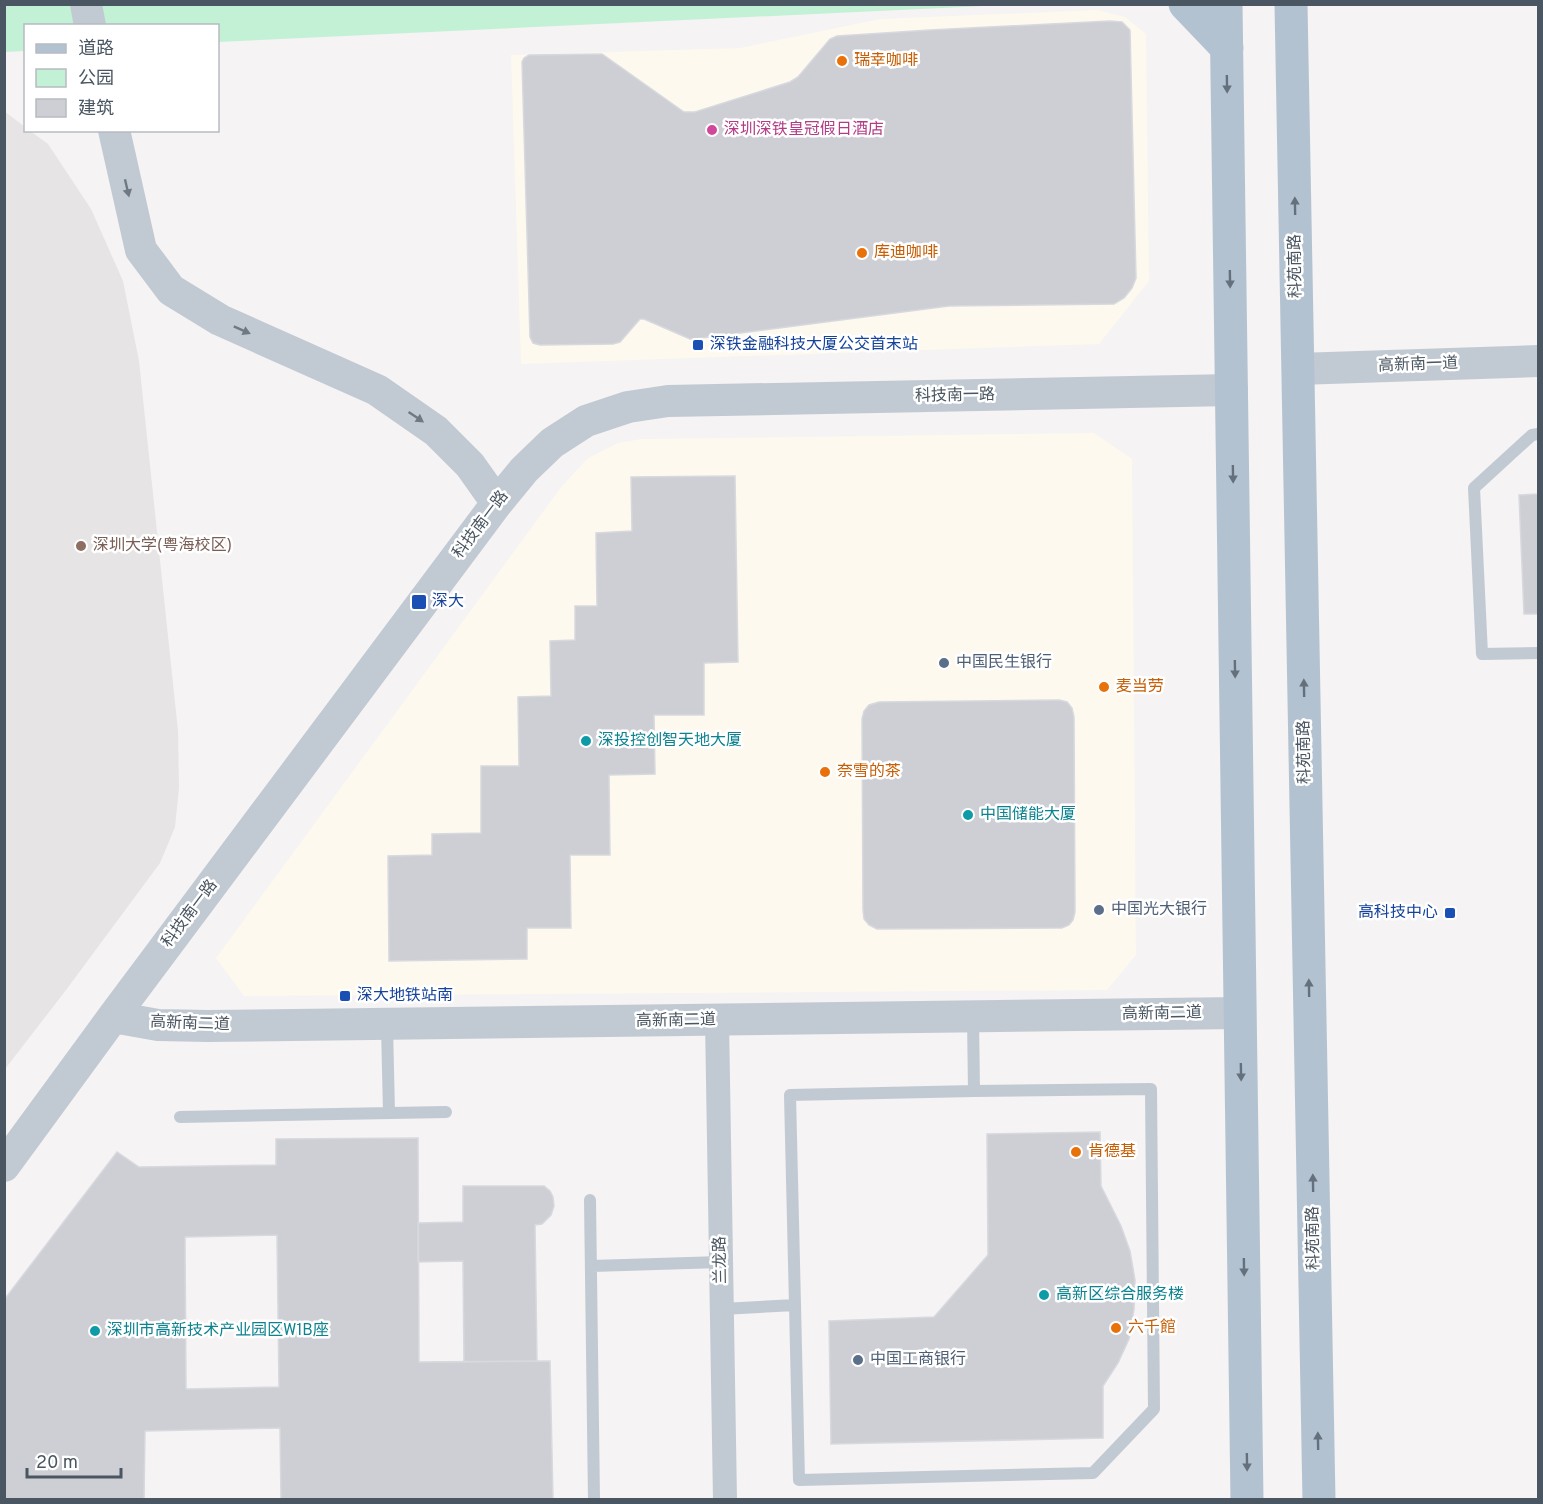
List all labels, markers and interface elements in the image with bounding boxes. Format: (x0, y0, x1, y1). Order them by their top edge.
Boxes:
legend (24, 24, 219, 132)
text: 道路 (78, 38, 114, 61)
place label: 瑞幸咖啡 (854, 51, 918, 71)
marker: 瑞幸咖啡 (835, 54, 849, 68)
text: 公园 (78, 68, 114, 91)
one-way arrow (1222, 74, 1232, 93)
text: 建筑 (78, 98, 114, 121)
place label: 深圳深铁皇冠假日酒店 (724, 120, 884, 140)
marker: 深圳深铁皇冠假日酒店 (705, 123, 719, 137)
one-way arrow (123, 178, 133, 197)
one-way arrow (1290, 196, 1299, 215)
street label: 科苑南路 (1285, 234, 1307, 298)
place label: 库迪咖啡 (874, 243, 938, 263)
marker: 库迪咖啡 (855, 246, 869, 260)
one-way arrow (1225, 269, 1235, 288)
one-way arrow (233, 325, 250, 334)
place label: 深铁金融科技大厦公交首末站 (710, 335, 918, 355)
marker: 深铁金融科技大厦公交首末站 (691, 338, 705, 352)
street label: 高新南一道 (1378, 354, 1458, 376)
street label: 科技南一路 (915, 385, 995, 407)
one-way arrow (407, 411, 423, 423)
one-way arrow (1228, 464, 1238, 483)
street label: 科技南一路 (449, 487, 513, 563)
place label: 深圳大学(粤海校区) (93, 536, 232, 556)
marker: 深圳大学(粤海校区) (74, 539, 88, 553)
place label: 深大 (432, 592, 464, 612)
marker: 深大 (410, 593, 428, 611)
place label: 中国民生银行 (956, 653, 1052, 673)
marker: 中国民生银行 (937, 656, 951, 670)
one-way arrow (1231, 659, 1240, 678)
place label: 麦当劳 (1116, 677, 1164, 697)
one-way arrow (1299, 679, 1308, 698)
marker: 麦当劳 (1097, 680, 1111, 694)
street label: 科苑南路 (1294, 720, 1316, 784)
place label: 深投控创智天地大厦 (598, 731, 742, 751)
marker: 深投控创智天地大厦 (579, 734, 593, 748)
place label: 奈雪的茶 (837, 762, 901, 782)
marker: 奈雪的茶 (818, 765, 832, 779)
place label: 中国储能大厦 (980, 805, 1076, 825)
marker: 中国储能大厦 (961, 808, 975, 822)
street label: 科技南一路 (158, 876, 222, 952)
place label: 中国光大银行 (1111, 900, 1207, 920)
marker: 中国光大银行 (1092, 903, 1106, 917)
place label: 高科技中心 (1358, 903, 1438, 923)
marker: 高科技中心 (1443, 906, 1457, 920)
one-way arrow (1304, 979, 1314, 998)
place label: 深大地铁站南 (357, 986, 453, 1006)
marker: 深大地铁站南 (338, 989, 352, 1003)
street label: 高新南二道 (1122, 1003, 1202, 1025)
street label: 高新南二道 (636, 1010, 716, 1032)
street label: 高新南二道 (150, 1013, 230, 1035)
one-way arrow (1236, 1062, 1246, 1081)
place label: 肯德基 (1088, 1142, 1136, 1162)
marker: 肯德基 (1069, 1145, 1083, 1159)
one-way arrow (1308, 1174, 1318, 1193)
street label: 科苑南路 (1303, 1206, 1325, 1270)
street label: 兰龙路 (711, 1236, 731, 1284)
one-way arrow (1239, 1257, 1249, 1276)
place label: 高新区综合服务楼 (1056, 1285, 1184, 1305)
marker: 高新区综合服务楼 (1037, 1288, 1051, 1302)
place label: 六千館 (1128, 1318, 1176, 1338)
place label: 深圳市高新技术产业园区W1B座 (107, 1321, 329, 1341)
marker: 六千館 (1109, 1321, 1123, 1335)
marker: 深圳市高新技术产业园区W1B座 (88, 1324, 102, 1338)
place label: 中国工商银行 (870, 1350, 966, 1370)
marker: 中国工商银行 (851, 1353, 865, 1367)
one-way arrow (1313, 1432, 1323, 1451)
scale bar (27, 1441, 122, 1479)
text: 20 m (36, 1452, 78, 1475)
one-way arrow (1242, 1452, 1252, 1471)

